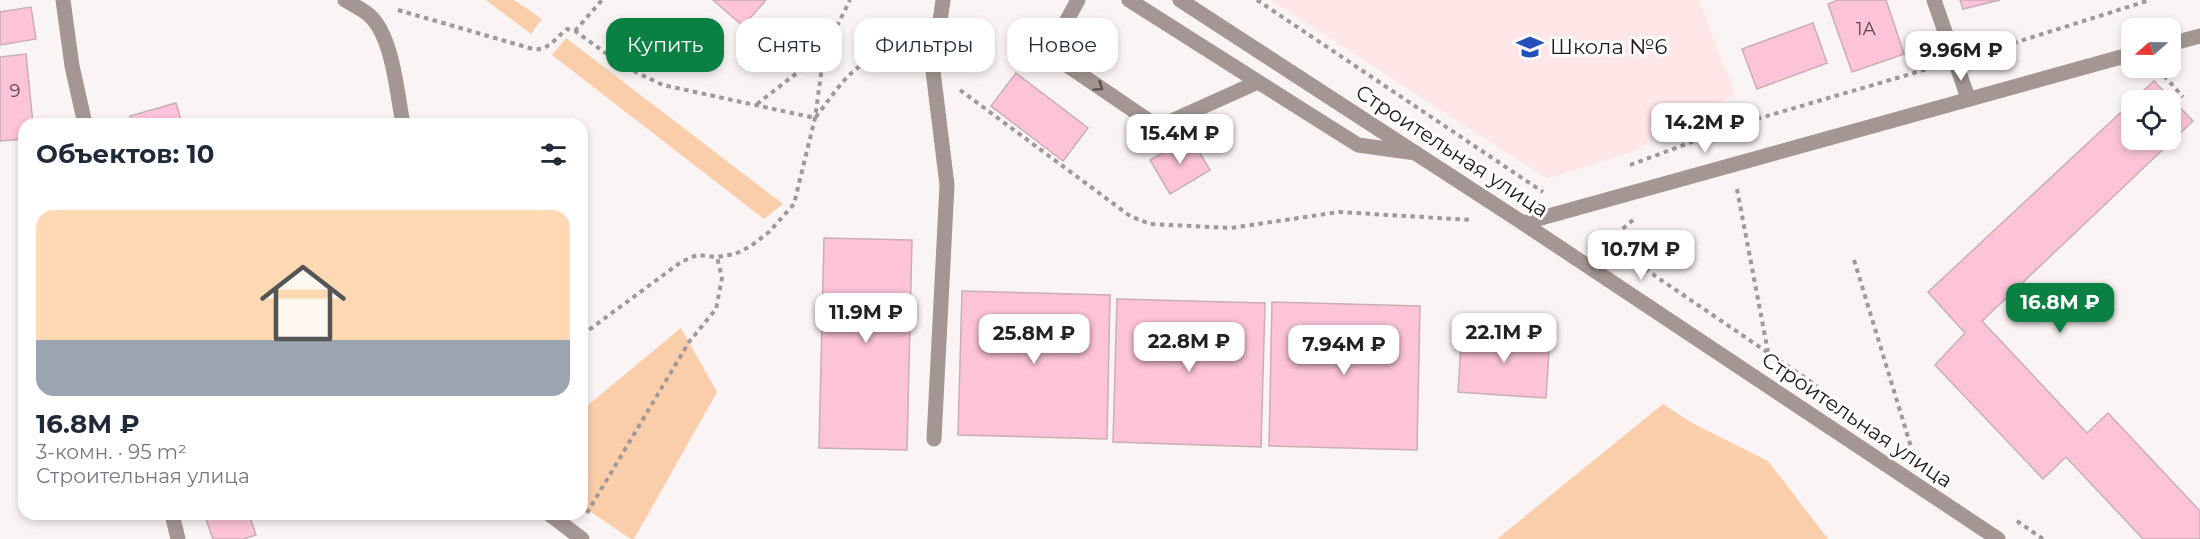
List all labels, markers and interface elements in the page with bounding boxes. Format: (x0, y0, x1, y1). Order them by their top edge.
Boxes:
chip: Купить (606, 18, 724, 72)
chip: Снять (736, 18, 842, 72)
chip: Фильтры (854, 18, 995, 72)
chip: Новое (1007, 18, 1118, 72)
house number: 1А (1856, 18, 1877, 40)
north arrow (2121, 18, 2181, 78)
map controls (2121, 18, 2181, 150)
pin: 9.96M ₽ (1906, 31, 2016, 82)
school or university icon: Школа №6 (1515, 32, 1545, 62)
place label: Школа №6 (1550, 34, 1667, 59)
text: 9.96M ₽ (1919, 38, 2003, 62)
street label: Строительная улица (1351, 79, 1553, 222)
house number: 9 (10, 80, 21, 102)
one-way arrow (1093, 80, 1104, 91)
button: locate (2121, 90, 2181, 150)
pin: 14.2M ₽ (1650, 103, 1760, 154)
text: 14.2M ₽ (1665, 110, 1745, 134)
pin: 15.4M ₽ (1125, 114, 1235, 165)
text: 15.4M ₽ (1140, 121, 1220, 145)
text: Объектов: 10 (36, 138, 214, 170)
icon: filters (537, 138, 570, 171)
pin: 10.7M ₽ (1586, 230, 1696, 281)
text: 10.7M ₽ (1602, 237, 1680, 261)
icon: home (249, 249, 357, 357)
pin: 16.8M ₽ (2005, 283, 2115, 334)
text: 16.8M ₽ (2020, 290, 2100, 314)
pin: 11.9M ₽ (811, 293, 921, 344)
text: 11.9M ₽ (829, 300, 903, 324)
pin: 22.1M ₽ (1449, 313, 1559, 364)
pin: 25.8M ₽ (979, 314, 1089, 365)
text: 22.1M ₽ (1466, 320, 1542, 344)
text: 25.8M ₽ (993, 321, 1075, 345)
pin: 22.8M ₽ (1134, 322, 1244, 373)
pin: 7.94M ₽ (1289, 325, 1399, 376)
text: 22.8M ₽ (1148, 329, 1230, 353)
text: 7.94M ₽ (1302, 332, 1386, 356)
street label: Строительная улица (1757, 346, 1957, 493)
text: 16.8M ₽ (36, 408, 140, 440)
text: 3-комн. · 95 m² (36, 440, 187, 464)
text: Строительная улица (36, 464, 250, 488)

